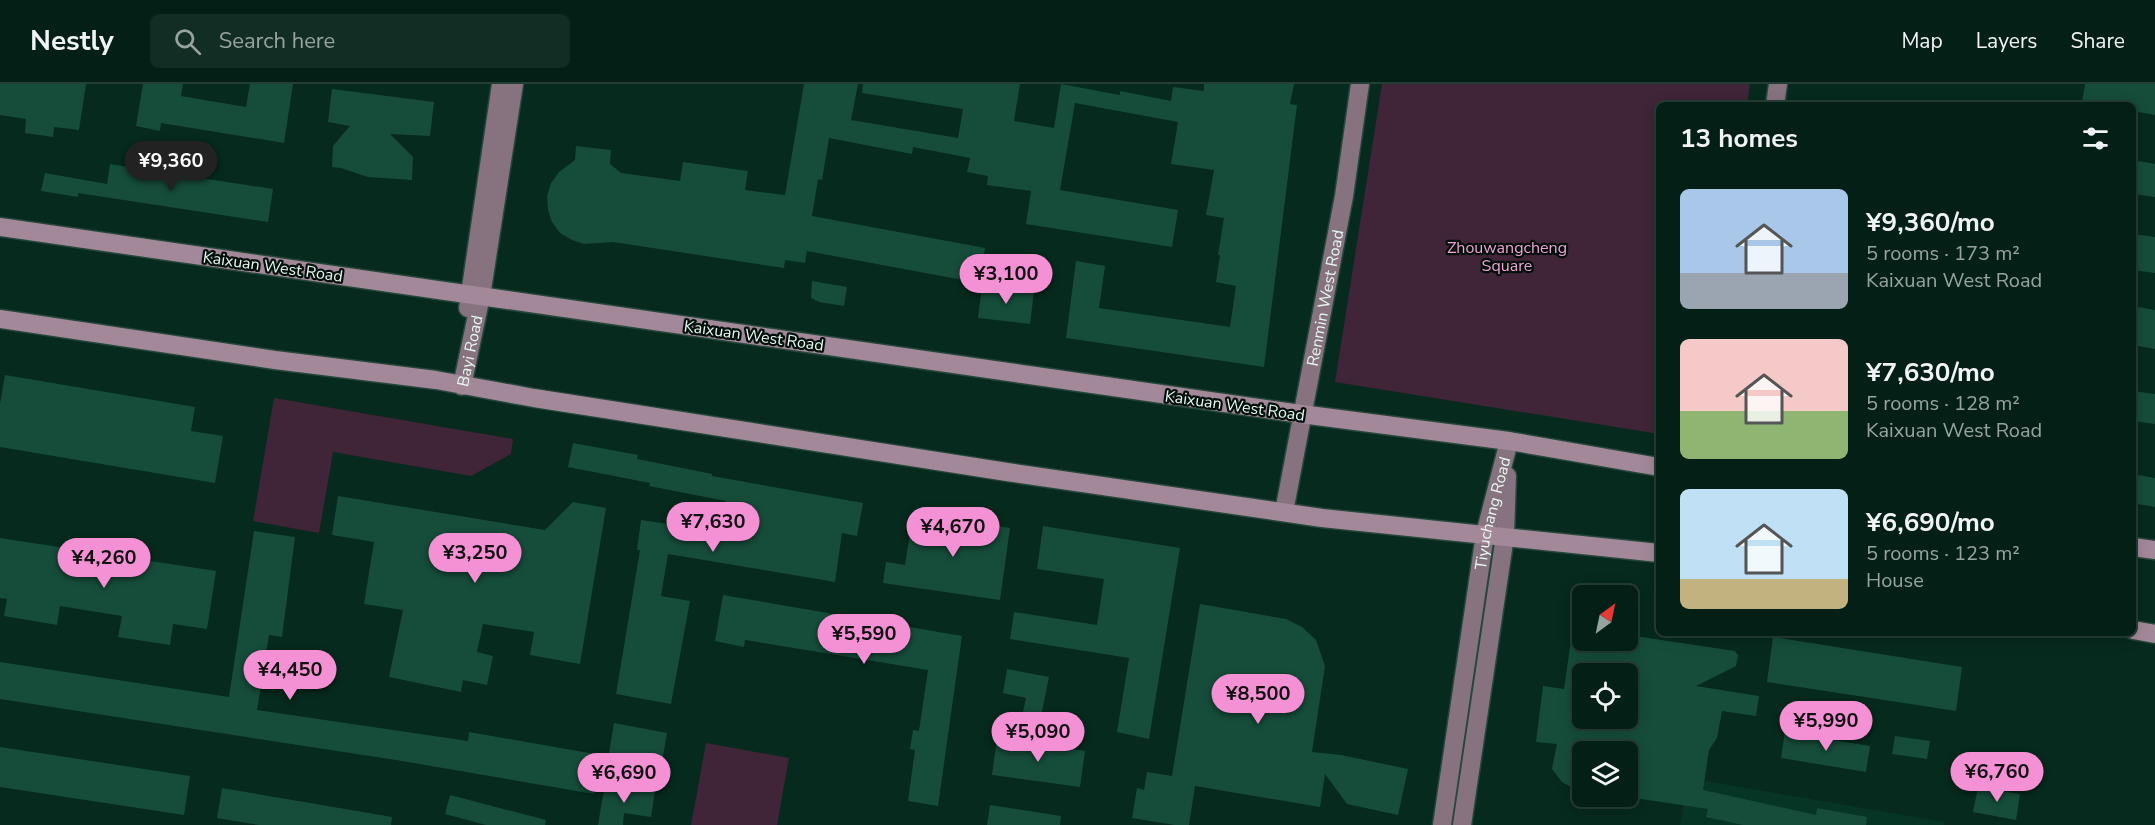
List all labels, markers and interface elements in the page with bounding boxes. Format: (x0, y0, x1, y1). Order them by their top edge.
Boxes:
search box (150, 14, 570, 68)
text: Nestly (30, 22, 114, 60)
icon: search (171, 25, 204, 58)
text: Search here (219, 26, 335, 56)
text: Map (1901, 27, 1943, 55)
text: Layers (1976, 27, 2037, 55)
text: Share (2070, 27, 2125, 55)
text: 13 homes (1680, 121, 1798, 156)
icon: filters (2079, 122, 2112, 155)
pin: ¥9,360 (122, 141, 220, 192)
text: ¥9,360 (139, 147, 203, 174)
text: ¥9,360/mo (1866, 205, 1995, 240)
icon: home (1728, 213, 1800, 285)
street label: Renmin West Road (1302, 228, 1349, 368)
park label: Zhouwangcheng Square (1447, 237, 1567, 277)
text: 5 rooms · 173 m² (1866, 240, 2020, 267)
street label: Kaixuan West Road (202, 246, 344, 288)
pin: ¥3,100 (957, 254, 1055, 305)
text: ¥3,100 (974, 260, 1038, 287)
text: Kaixuan West Road (1866, 267, 2042, 294)
street label: Bayi Road (452, 313, 489, 389)
street label: Kaixuan West Road (683, 315, 825, 357)
text: ¥7,630/mo (1866, 355, 1995, 390)
icon: home (1728, 363, 1800, 435)
street label: Kaixuan West Road (1164, 385, 1306, 427)
text: 5 rooms · 128 m² (1866, 390, 2020, 417)
text: Kaixuan West Road (1866, 417, 2042, 444)
street label: Tiyuchang Road (1470, 454, 1516, 571)
pin: ¥7,630 (664, 502, 762, 553)
text: ¥6,690/mo (1866, 505, 1995, 540)
pin: ¥4,670 (904, 507, 1002, 558)
text: ¥7,630 (681, 508, 745, 535)
text: ¥4,670 (921, 513, 985, 540)
icon: home (1728, 513, 1800, 585)
pin: ¥3,250 (426, 533, 524, 584)
pin: ¥4,260 (55, 538, 153, 589)
text: ¥3,250 (443, 539, 507, 566)
text: 5 rooms · 123 m² (1866, 540, 2020, 567)
text: ¥4,260 (72, 544, 136, 571)
text: House (1866, 567, 1924, 594)
north arrow (1572, 585, 1638, 651)
map controls (1572, 585, 1638, 807)
pin: ¥5,590 (815, 614, 913, 665)
text: ¥5,590 (832, 620, 896, 647)
pin: ¥4,450 (241, 650, 339, 701)
text: ¥4,450 (258, 656, 322, 683)
button: locate (1572, 663, 1638, 729)
pin: ¥8,500 (1209, 674, 1307, 725)
text: ¥8,500 (1226, 680, 1290, 707)
pin: ¥5,990 (1777, 701, 1875, 752)
text: ¥5,990 (1794, 707, 1858, 734)
pin: ¥5,090 (989, 712, 1087, 763)
text: ¥5,090 (1006, 718, 1070, 745)
button: layers (1572, 741, 1638, 807)
pin: ¥6,760 (1948, 752, 2046, 803)
pin: ¥6,690 (575, 753, 673, 804)
text: ¥6,760 (1965, 758, 2029, 785)
text: ¥6,690 (592, 759, 656, 786)

